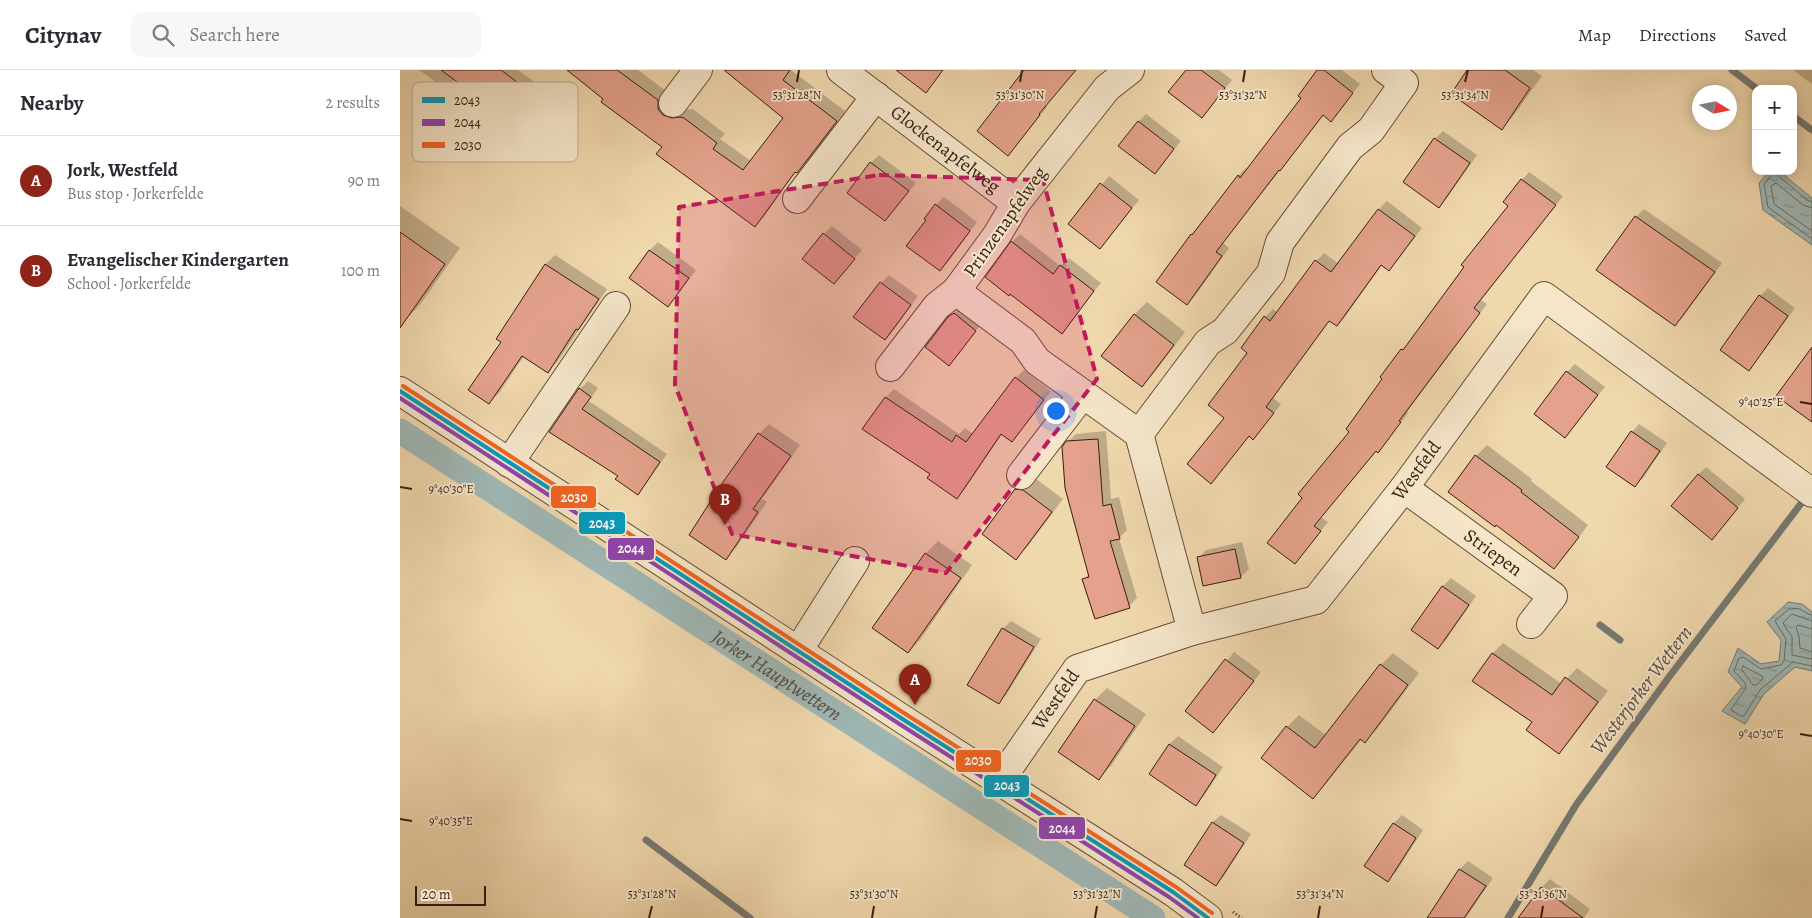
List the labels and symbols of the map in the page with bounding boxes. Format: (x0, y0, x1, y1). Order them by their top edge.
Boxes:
legend (412, 82, 578, 162)
north arrow (1692, 85, 1737, 130)
text: 53°31'28"N (773, 87, 822, 103)
text: 53°31'30"N (996, 87, 1045, 103)
text: 53°31'32"N (1219, 87, 1267, 103)
text: 53°31'34"N (1441, 87, 1489, 103)
text: 2043 (454, 91, 480, 110)
street label: Glockenapfelweg (885, 99, 1006, 200)
text: 2044 (454, 113, 481, 132)
text: 2030 (454, 136, 481, 155)
street label: Prinzenapfelweg (957, 161, 1053, 283)
text: 9°40'25"E (1739, 394, 1783, 410)
your location (1043, 398, 1069, 424)
street label: Westfeld (1385, 435, 1448, 507)
text: 9°40'30"E (428, 481, 474, 497)
pin: B (709, 484, 741, 525)
line badge: 2030 (550, 485, 597, 509)
text: 2030 (561, 488, 587, 507)
line badge: 2043 (578, 511, 626, 535)
text: 2043 (589, 514, 615, 533)
street label: Striepen (1459, 523, 1528, 583)
line badge: 2044 (607, 537, 655, 561)
text: 2044 (618, 539, 645, 558)
water label: Westerjorker Wettern (1584, 620, 1698, 760)
water label: Jorker Hauptwettern (706, 622, 847, 727)
pin: A (899, 664, 931, 705)
street label: Westfeld (1025, 664, 1086, 736)
text: 9°40'30"E (1738, 726, 1784, 742)
line badge: 2030 (955, 749, 1002, 773)
text: 2030 (965, 751, 991, 770)
line badge: 2043 (983, 774, 1030, 798)
text: 2043 (994, 776, 1020, 795)
text: 9°40'35"E (429, 813, 473, 829)
line badge: 2044 (1038, 816, 1086, 840)
text: 2044 (1049, 819, 1076, 838)
scale bar (415, 883, 486, 906)
text: 53°31'28"N (628, 886, 677, 902)
text: 53°31'30"N (850, 886, 899, 902)
text: 53°31'32"N (1073, 886, 1121, 902)
text: 53°31'34"N (1296, 886, 1344, 902)
text: 53°31'36"N (1519, 886, 1567, 902)

